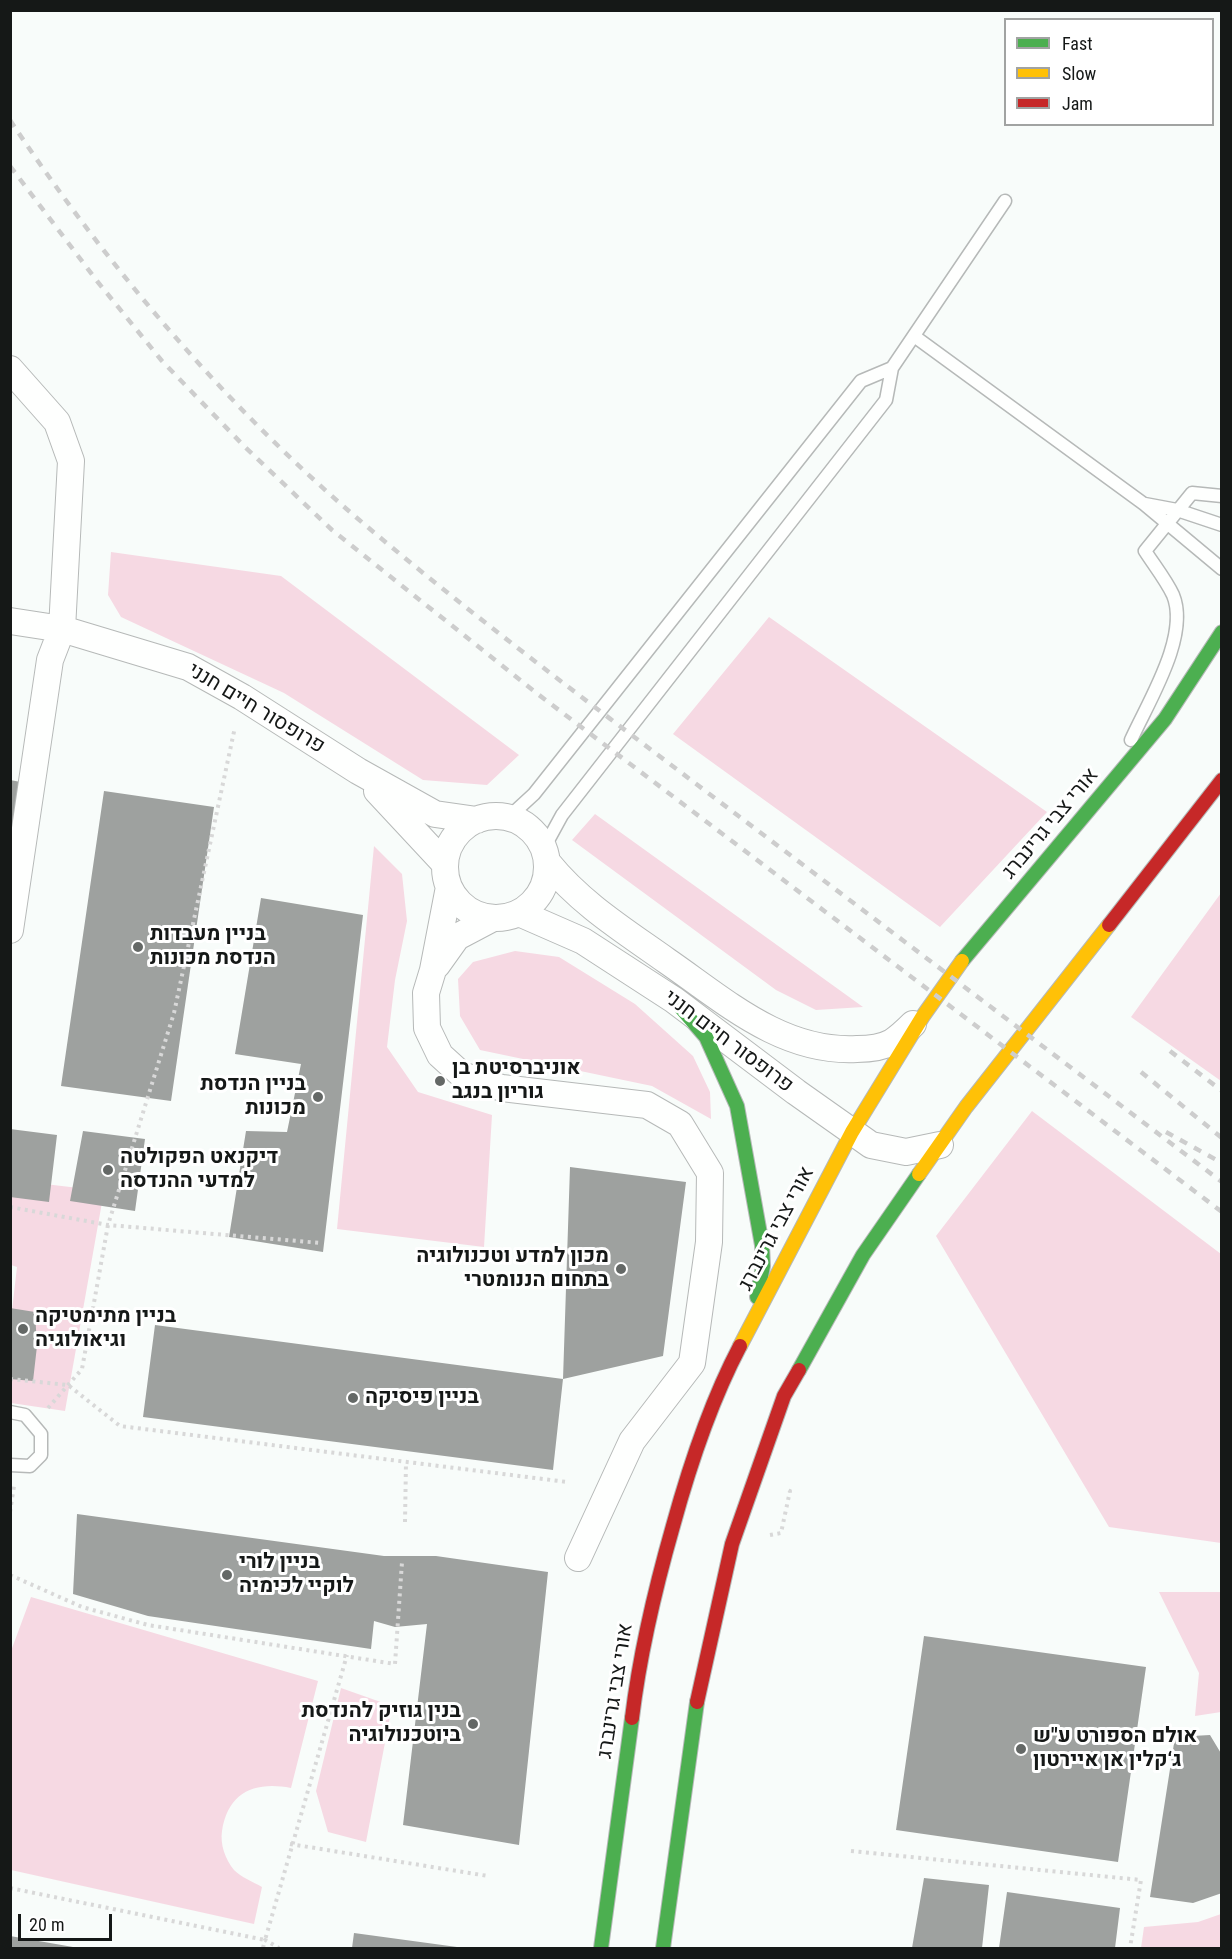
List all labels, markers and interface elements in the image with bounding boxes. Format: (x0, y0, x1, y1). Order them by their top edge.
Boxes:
legend (1004, 18, 1214, 126)
text: Fast (1062, 33, 1093, 54)
text: Slow (1062, 63, 1096, 84)
text: Jam (1062, 93, 1093, 114)
street label: פרופסור חיים חנני (183, 658, 329, 760)
street label: אורי צבי גרינברג (997, 764, 1105, 884)
place label: בניין מעבדות הנדסת מכונות (150, 922, 276, 972)
marker: בניין מעבדות הנדסת מכונות (131, 940, 145, 954)
street label: פרופסור חיים חנני (658, 985, 798, 1099)
place label: אוניברסיטת בן גוריון בנגב (452, 1056, 580, 1106)
place label: בניין הנדסת מכונות (200, 1072, 306, 1122)
marker: אוניברסיטת בן גוריון בנגב (433, 1074, 447, 1088)
marker: בניין הנדסת מכונות (311, 1090, 325, 1104)
place label: דיקנאט הפקולטה למדעי ההנדסה (120, 1145, 278, 1195)
marker: דיקנאט הפקולטה למדעי ההנדסה (101, 1163, 115, 1177)
street label: אורי צבי גרינברג (734, 1163, 820, 1295)
place label: מכון למדע וטכנולוגיה בתחום הננומטרי (416, 1244, 609, 1294)
marker: מכון למדע וטכנולוגיה בתחום הננומטרי (614, 1262, 628, 1276)
place label: בניין מתימטיקה וגיאולוגיה (35, 1304, 176, 1354)
marker: בניין מתימטיקה וגיאולוגיה (16, 1322, 30, 1336)
place label: בניין פיסיקה (365, 1385, 479, 1411)
marker: בניין פיסיקה (346, 1391, 360, 1405)
place label: בניין לורי לוקיי לכימיה (239, 1550, 354, 1600)
marker: בניין לורי לוקיי לכימיה (220, 1568, 234, 1582)
street label: אורי צבי גרינברג (593, 1622, 639, 1760)
place label: בנין גוזיק להנדסת ביוטכנולוגיה (301, 1699, 461, 1749)
marker: בנין גוזיק להנדסת ביוטכנולוגיה (466, 1717, 480, 1731)
place label: אולם הספורט ע"ש ג‘קלין אן איירטון (1033, 1724, 1197, 1774)
marker: אולם הספורט ע"ש ג‘קלין אן איירטון (1014, 1742, 1028, 1756)
scale bar (21, 1902, 116, 1940)
text: 20 m (29, 1914, 64, 1935)

